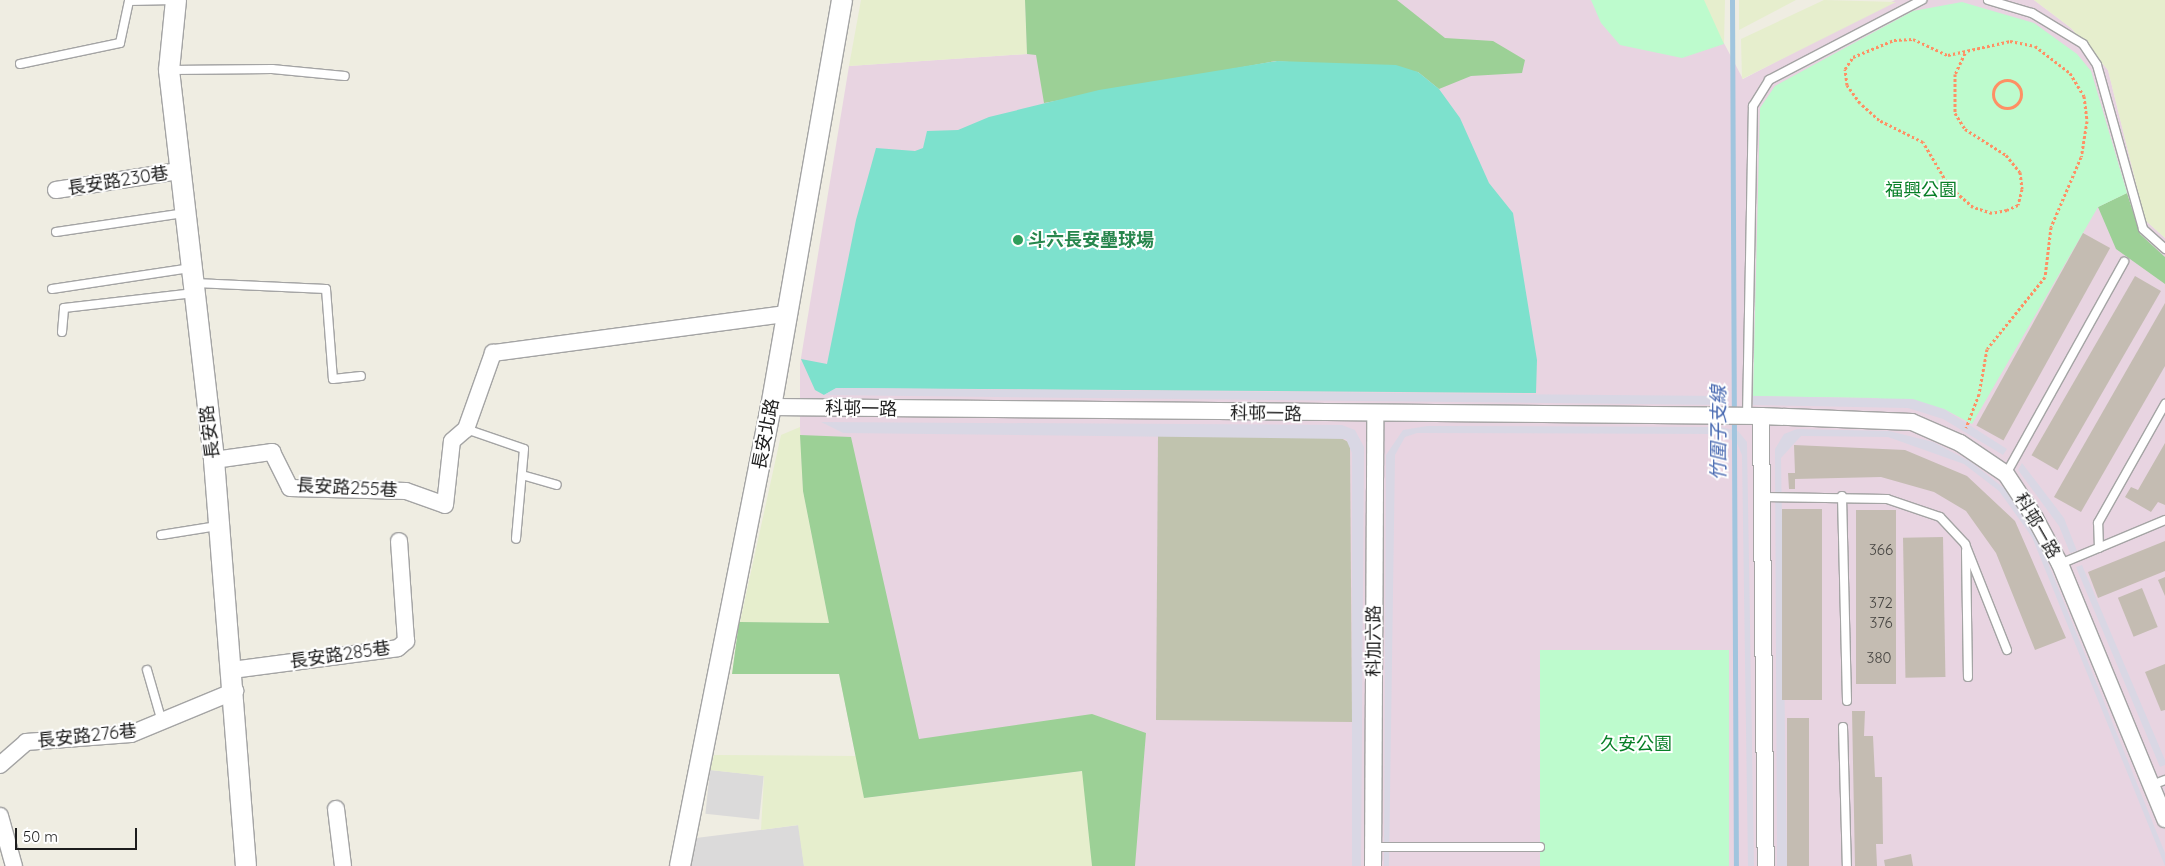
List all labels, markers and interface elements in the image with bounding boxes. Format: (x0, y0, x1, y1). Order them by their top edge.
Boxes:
street label: 長安路230巷 (66, 162, 170, 200)
park label: 福興公園 (1885, 179, 1957, 201)
place label: 斗六長安壘球場 (1028, 229, 1154, 251)
marker: 斗六長安壘球場 (1012, 234, 1024, 246)
water label: 竹圍子支線 (1708, 386, 1730, 480)
street label: 長安北路 (749, 397, 783, 471)
street label: 科邨一路 (825, 398, 897, 420)
street label: 科邨一路 (1230, 403, 1302, 425)
street label: 長安路 (196, 404, 224, 460)
street label: 長安路255巷 (296, 475, 398, 501)
street label: 科邨一路 (2010, 489, 2064, 563)
house number: 366 (1869, 541, 1893, 559)
house number: 372 (1869, 594, 1893, 612)
street label: 科加六路 (1363, 605, 1385, 677)
house number: 376 (1869, 614, 1893, 632)
street label: 長安路285巷 (288, 637, 392, 673)
house number: 380 (1867, 649, 1891, 667)
street label: 長安路276巷 (36, 720, 138, 752)
park label: 久安公園 (1600, 733, 1672, 755)
scale bar (18, 818, 140, 850)
text: 50 m (23, 827, 58, 846)

